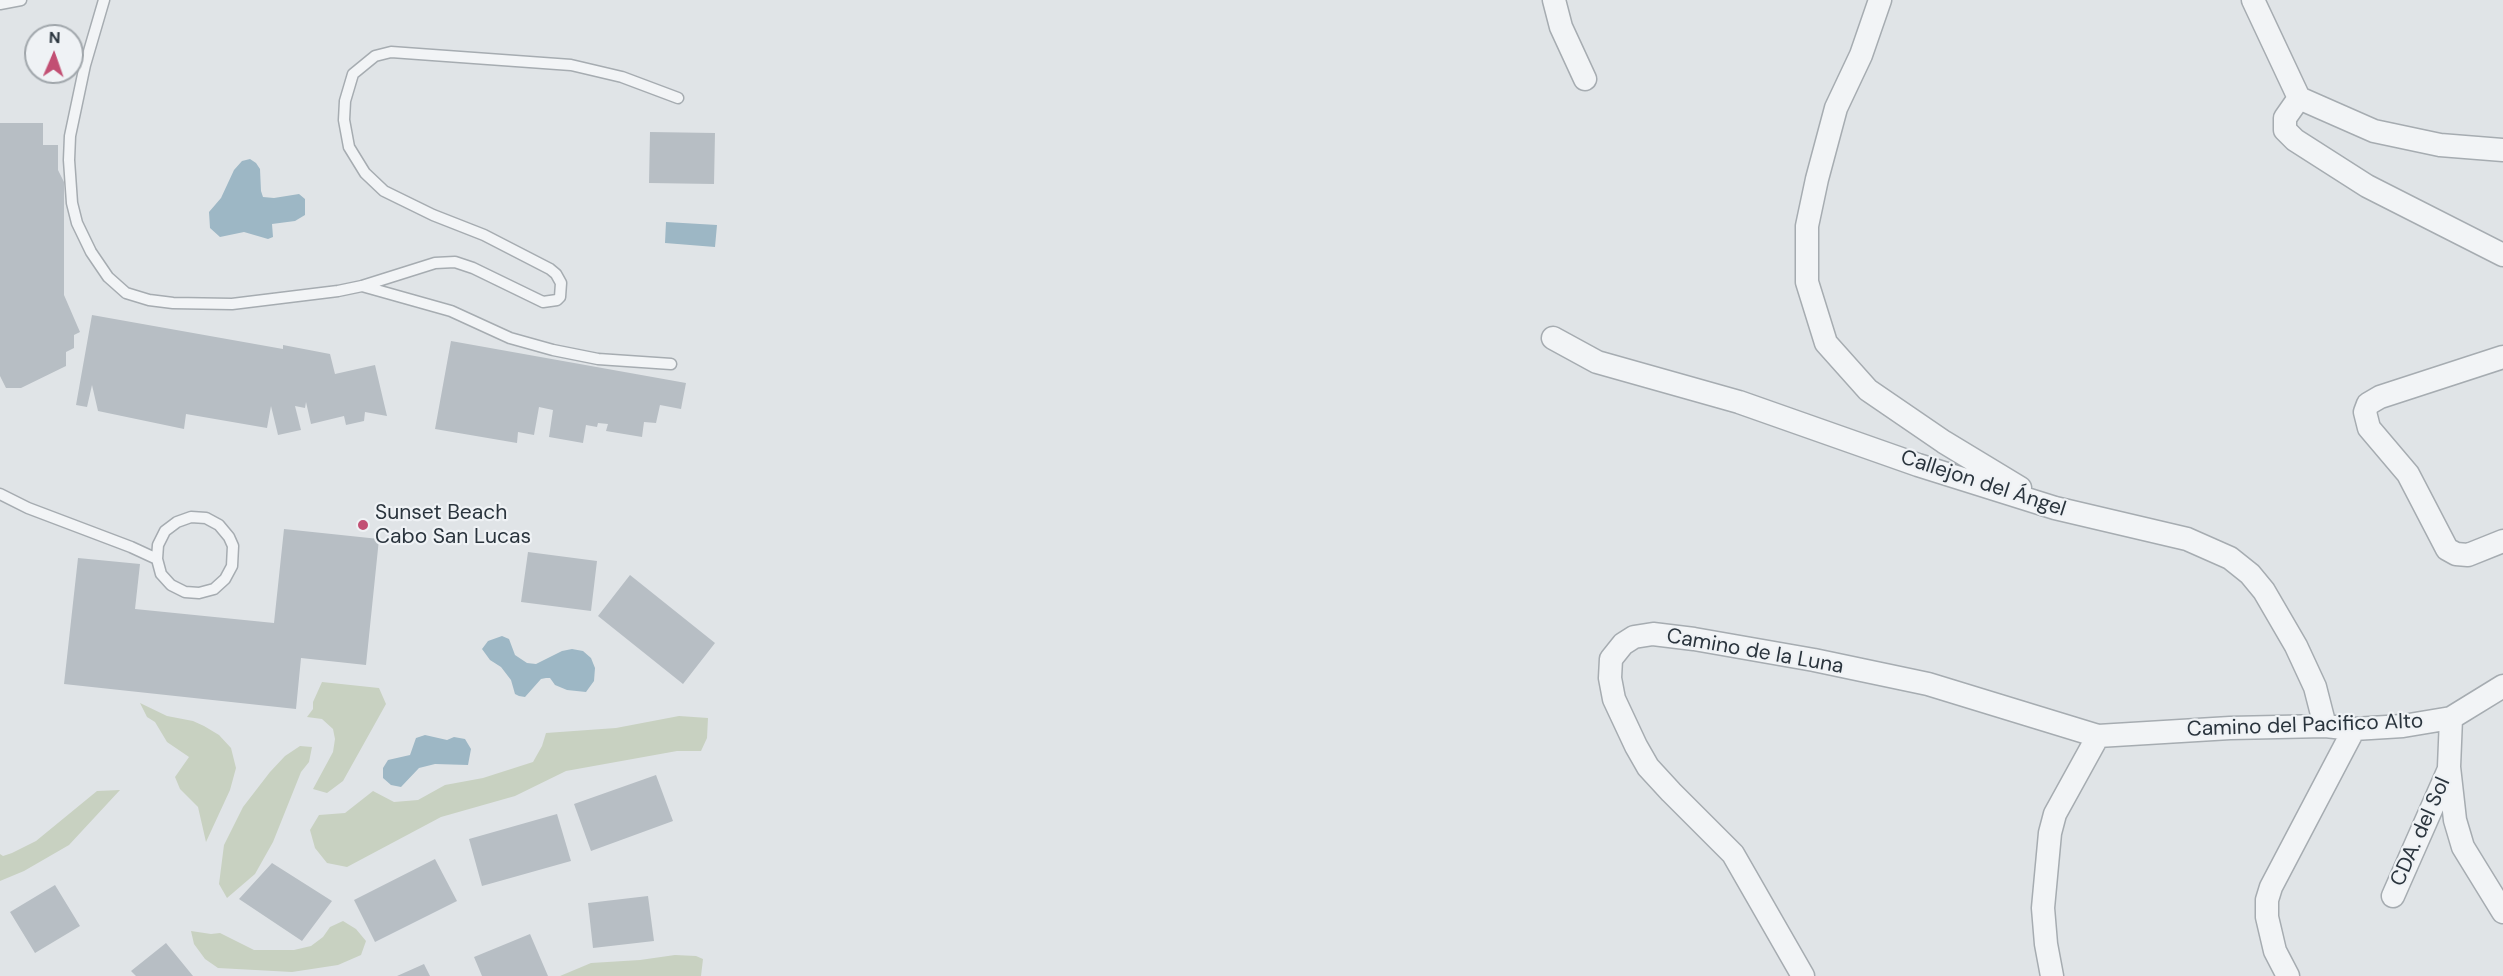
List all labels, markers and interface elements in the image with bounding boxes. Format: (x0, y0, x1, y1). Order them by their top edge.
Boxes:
north arrow (24, 24, 84, 84)
text: N (48, 27, 61, 48)
street label: Callejon del Ángel (1897, 445, 2069, 523)
place label: Sunset Beach Cabo San Lucas (375, 500, 531, 550)
marker: Sunset Beach Cabo San Lucas (356, 518, 370, 532)
street label: Camino de la Luna (1665, 624, 1845, 680)
street label: Camino del Pacifico Alto (2186, 709, 2424, 743)
street label: CDA. del Sol (2386, 774, 2456, 890)

